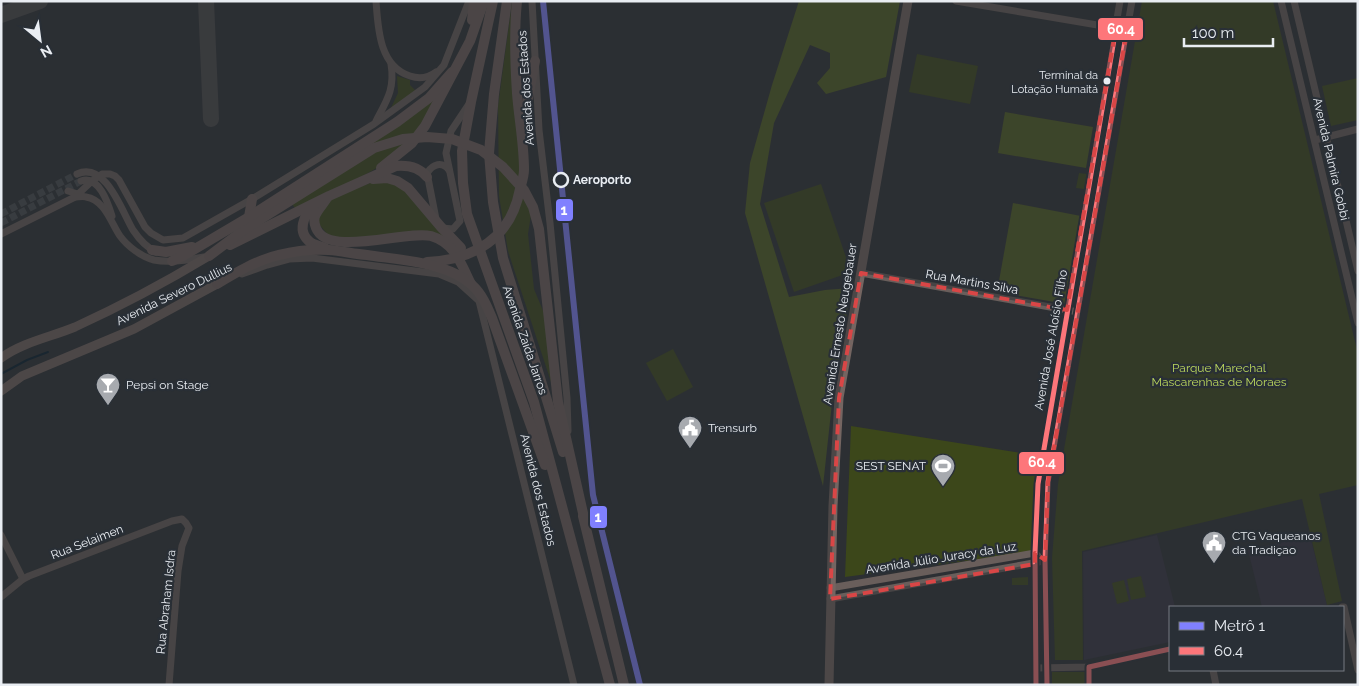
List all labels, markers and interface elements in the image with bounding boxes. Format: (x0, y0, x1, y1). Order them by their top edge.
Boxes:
north arrow (15, 15, 65, 65)
scale bar (1184, 15, 1273, 47)
line badge: 60.4 (1097, 17, 1144, 41)
text: 60.4 (1107, 21, 1135, 37)
text: 100 m (1192, 24, 1234, 42)
street label: Avenida dos Estados (515, 30, 537, 146)
text: N (38, 42, 55, 61)
place label: Terminal da Lotação Humaitá (1011, 69, 1098, 96)
marker: Terminal da Lotação Humaitá (1102, 76, 1112, 86)
street label: Avenida Palmira Gobbi (1310, 96, 1352, 222)
marker: Aeroporto (553, 172, 569, 188)
place label: Aeroporto (573, 173, 631, 187)
line badge: 1 (555, 198, 574, 222)
text: 1 (561, 202, 568, 218)
street label: Avenida Ernesto Neugebauer (820, 242, 860, 406)
street label: Avenida Severo Dullius (114, 260, 234, 328)
street label: Rua Martins Silva (925, 267, 1019, 297)
street label: Avenida José Aloísio Filho (1032, 269, 1070, 411)
street label: Avenida Zaida Jarros (500, 284, 550, 397)
park label: Parque Marechal Mascarenhas de Moraes (1151, 361, 1287, 389)
bar icon: Pepsi on Stage (95, 372, 121, 406)
place label: Pepsi on Stage (126, 378, 209, 392)
public building icon: Trensurb (677, 415, 703, 449)
place label: Trensurb (708, 421, 757, 435)
street label: Avenida dos Estados (517, 432, 559, 548)
line badge: 60.4 (1018, 451, 1065, 475)
sports icon: SEST SENAT (930, 453, 956, 487)
text: 60.4 (1028, 454, 1056, 470)
place label: SEST SENAT (856, 459, 927, 473)
line badge: 1 (589, 505, 608, 529)
text: 1 (595, 509, 602, 525)
street label: Rua Selaimen (49, 522, 125, 562)
place label: CTG Vaqueanos da Tradiçao (1232, 529, 1321, 557)
public building icon: CTG Vaqueanos da Tradiçao (1201, 530, 1227, 564)
street label: Avenida Júlio Juracy da Luz (865, 539, 1017, 577)
street label: Rua Abraham Isdra (154, 549, 178, 655)
legend (1169, 606, 1344, 671)
text: Metrô 1 (1214, 617, 1266, 635)
text: 60.4 (1214, 642, 1243, 660)

